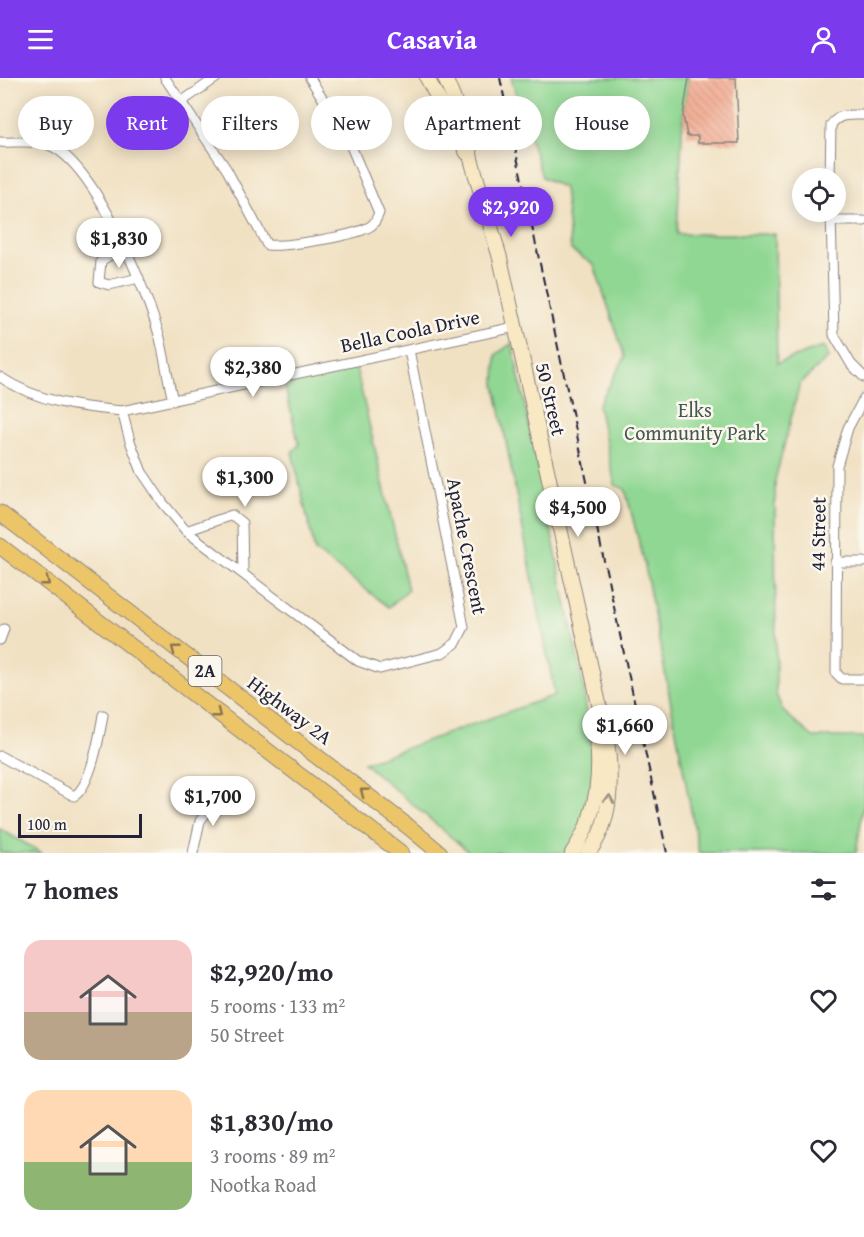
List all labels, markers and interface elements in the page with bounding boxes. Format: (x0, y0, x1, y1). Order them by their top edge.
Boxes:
text: Casavia (387, 19, 477, 59)
icon: menu (24, 23, 57, 56)
icon: person (807, 23, 840, 56)
chip: Buy (18, 96, 94, 150)
chip: Rent (106, 96, 189, 150)
chip: Filters (201, 96, 299, 150)
chip: New (311, 96, 392, 150)
chip: Apartment (404, 96, 542, 150)
chip: House (554, 96, 650, 150)
map controls (792, 168, 846, 222)
button: locate (792, 168, 846, 222)
pin: $2,920 (462, 187, 560, 238)
text: $2,920 (482, 192, 540, 221)
pin: $1,830 (70, 218, 168, 269)
text: $1,830 (90, 223, 148, 252)
street label: Bella Coola Drive (338, 302, 482, 359)
pin: $2,380 (204, 347, 302, 398)
text: $2,380 (224, 352, 282, 381)
street label: 50 Street (529, 359, 574, 438)
park label: Elks Community Park (624, 395, 767, 447)
pin: $1,300 (196, 457, 294, 508)
text: $1,300 (216, 462, 274, 491)
street label: Apache Crescent (440, 475, 495, 617)
pin: $4,500 (529, 487, 627, 538)
text: $4,500 (549, 492, 607, 521)
street label: 44 Street (802, 497, 833, 571)
one-way arrow (40, 574, 51, 585)
one-way arrow (171, 645, 182, 656)
road number: 2A (188, 656, 222, 686)
street label: Highway 2A (242, 668, 339, 751)
pin: $1,660 (576, 705, 674, 756)
one-way arrow (210, 706, 221, 717)
text: $1,660 (596, 710, 654, 739)
pin: $1,700 (164, 776, 262, 827)
text: $1,700 (184, 781, 242, 810)
one-way arrow (359, 789, 370, 800)
one-way arrow (602, 794, 614, 804)
scale bar (18, 811, 142, 838)
text: 100 m (27, 812, 67, 836)
text: 7 homes (24, 870, 119, 909)
icon: filters (807, 873, 840, 906)
text: $2,920/mo (210, 952, 333, 991)
icon: home (72, 964, 144, 1036)
icon: heart (807, 984, 840, 1017)
text: 5 rooms · 133 m² (210, 991, 345, 1020)
text: 50 Street (210, 1020, 284, 1049)
text: $1,830/mo (210, 1102, 333, 1141)
icon: home (72, 1114, 144, 1186)
icon: heart (807, 1134, 840, 1167)
text: 3 rooms · 89 m² (210, 1141, 336, 1170)
text: Nootka Road (210, 1170, 316, 1199)

